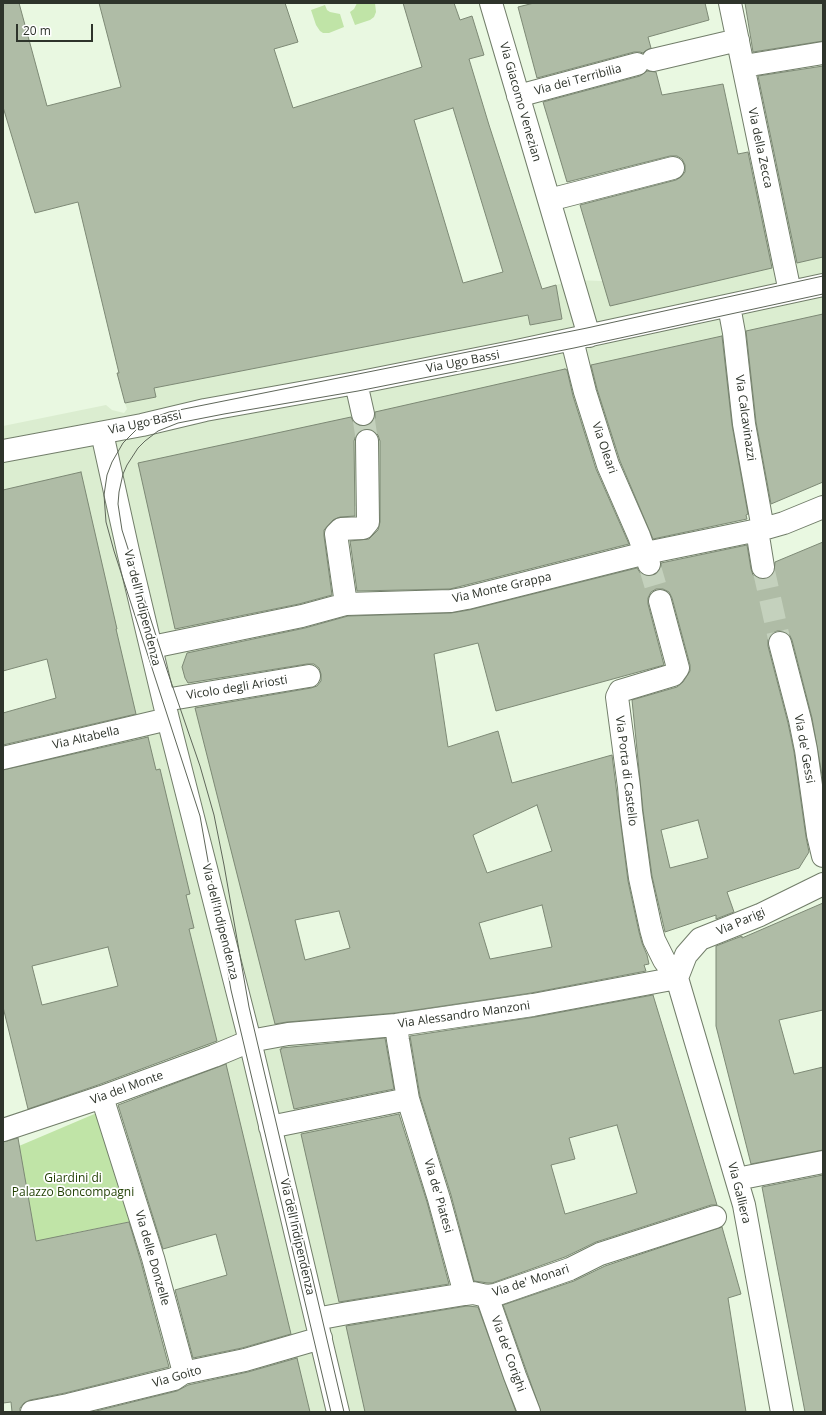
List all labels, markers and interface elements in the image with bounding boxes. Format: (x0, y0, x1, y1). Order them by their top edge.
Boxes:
scale bar (18, 16, 95, 42)
text: 20 m (23, 22, 51, 39)
street label: Via Giacomo Venezian (496, 41, 544, 163)
street label: Via dei Terribilia (533, 61, 623, 99)
street label: Via della Zecca (744, 107, 776, 189)
street label: Via Ugo Bassi (425, 348, 501, 376)
street label: Via Calcavinazzi (732, 374, 758, 462)
street label: Via Ugo Bassi (107, 408, 183, 438)
street label: Via Oleari (588, 420, 620, 476)
street label: Via dell'Indipendenza (121, 549, 163, 667)
street label: Via Monte Grappa (451, 570, 553, 606)
street label: Vicolo degli Ariosti (185, 673, 289, 703)
street label: Via de' Gessi (791, 713, 817, 785)
street label: Via Porta di Castello (612, 715, 640, 827)
street label: Via Altabella (51, 723, 121, 753)
street label: Via dell'Indipendenza (199, 863, 241, 981)
street label: Via Parigi (715, 905, 767, 939)
street label: Via Alessandro Manzoni (397, 999, 531, 1031)
street label: Via del Monte (89, 1068, 165, 1108)
street label: Via de' Piatesi (421, 1157, 455, 1235)
street label: Via Galliera (724, 1161, 754, 1225)
park label: Giardini di Palazzo Boncompagni (12, 1172, 134, 1200)
street label: Via dell'Indipendenza (277, 1177, 317, 1297)
street label: Via delle Donzelle (132, 1209, 172, 1307)
street label: Via de' Monari (491, 1262, 571, 1300)
street label: Via de' Corighi (488, 1314, 528, 1394)
street label: Via Goito (151, 1363, 203, 1391)

